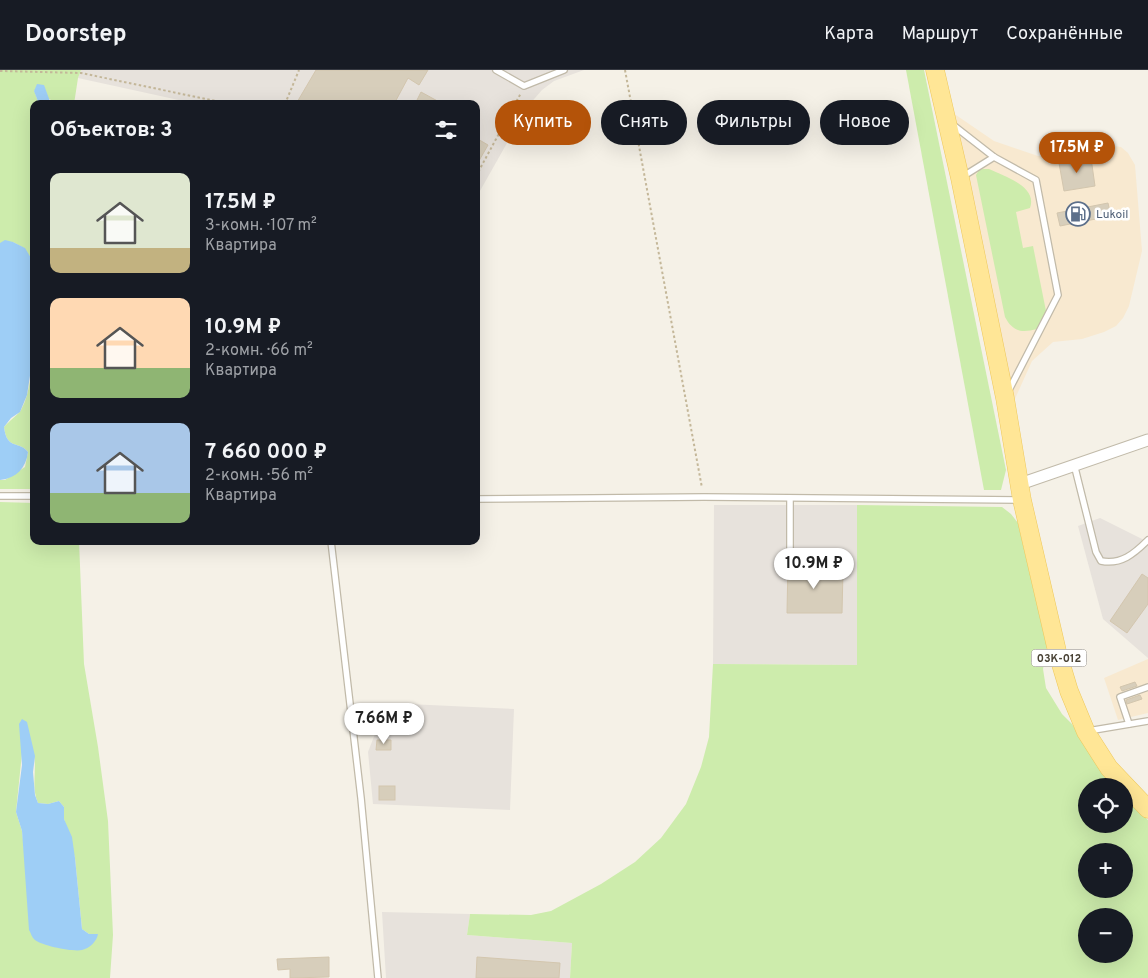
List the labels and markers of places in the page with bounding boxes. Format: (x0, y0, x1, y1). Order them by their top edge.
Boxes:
pin: 17.5M ₽ (1031, 132, 1123, 174)
fuel station icon: Lukoil (1065, 201, 1091, 227)
place label: Lukoil (1096, 207, 1128, 223)
pin: 10.9M ₽ (768, 548, 860, 590)
pin: 7.66M ₽ (338, 702, 430, 745)

